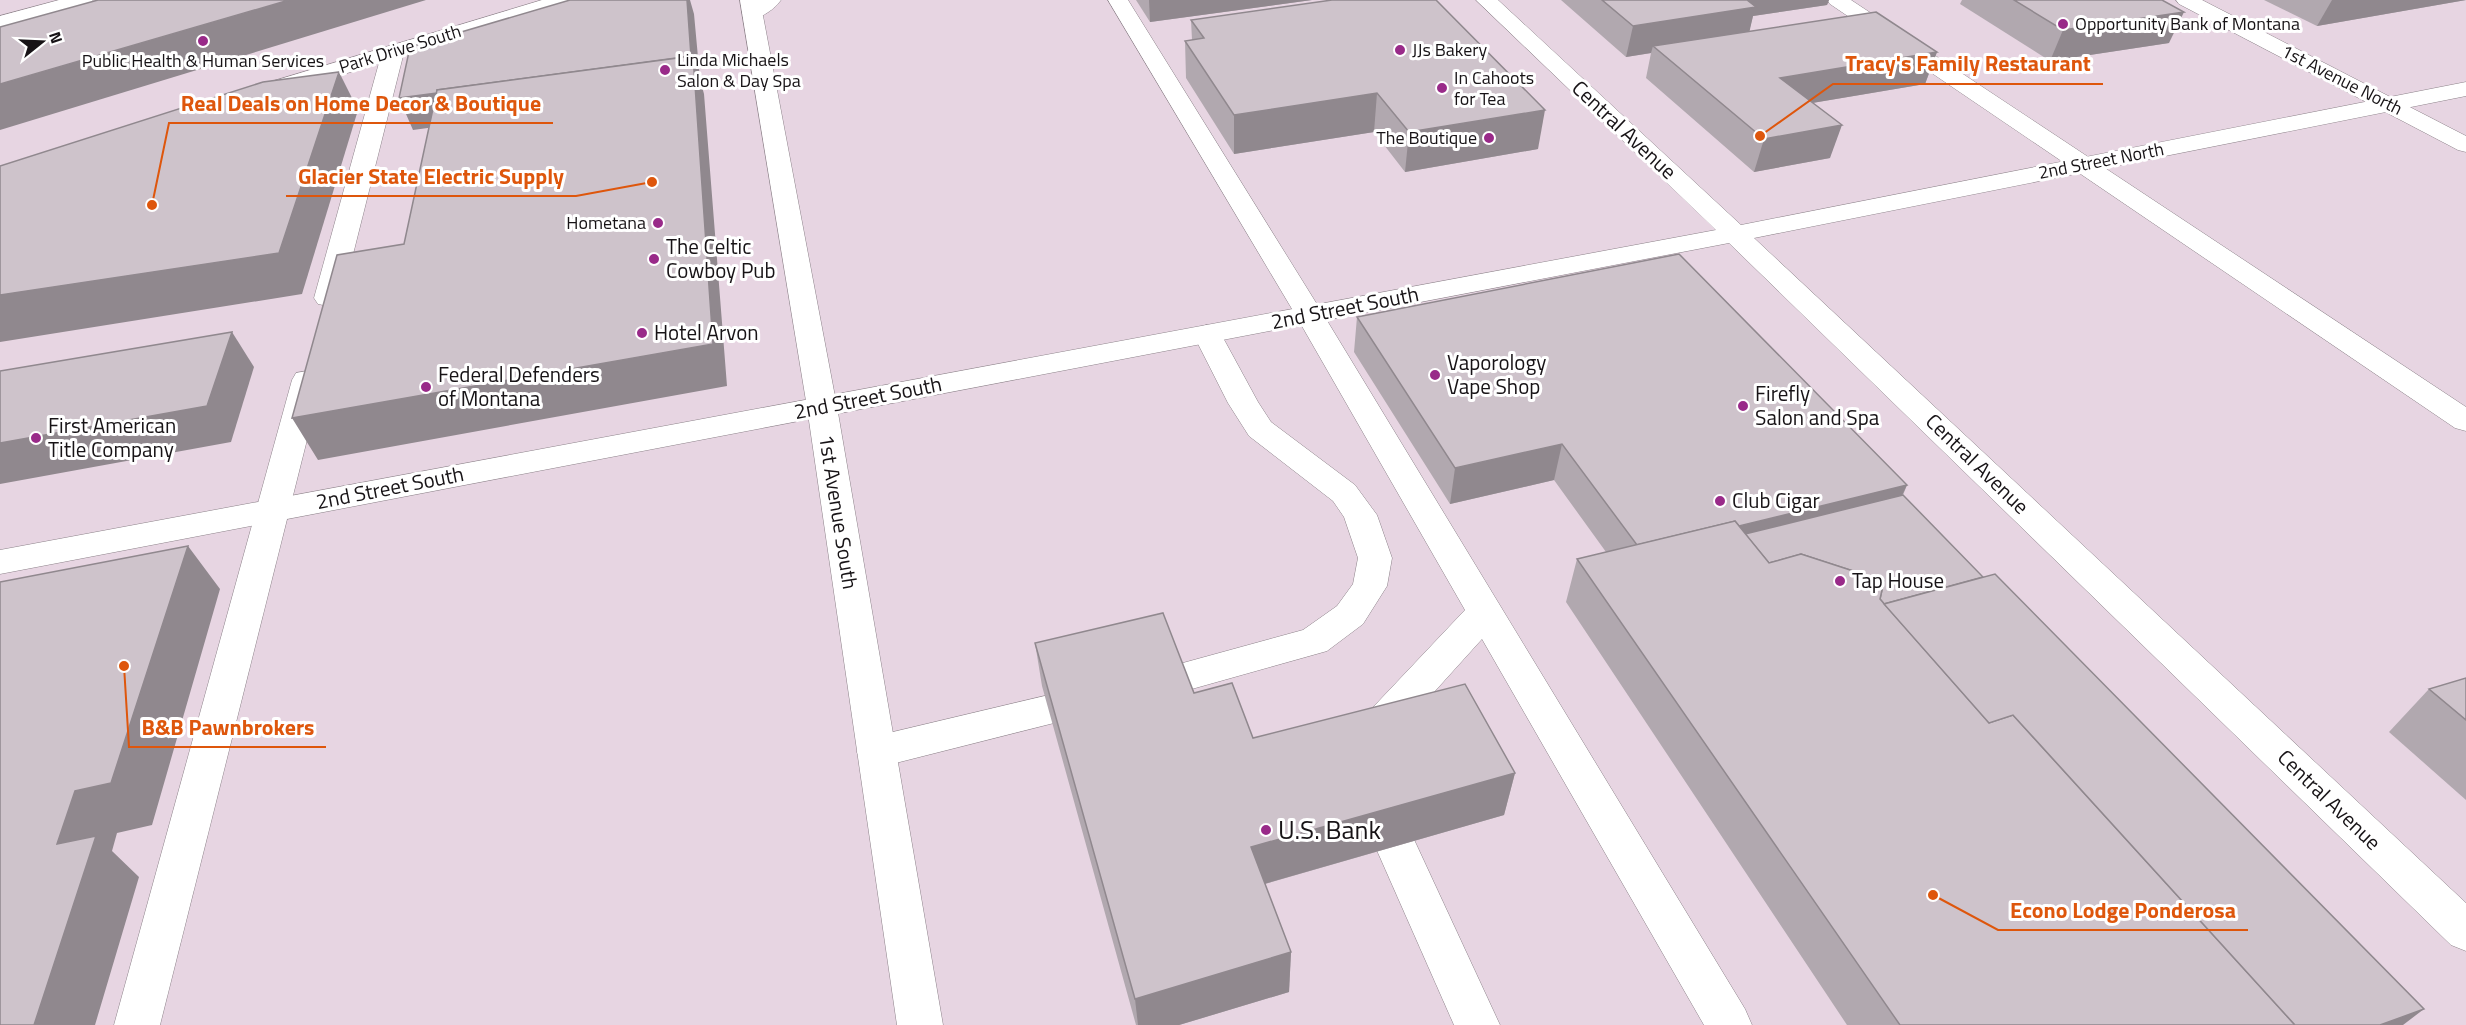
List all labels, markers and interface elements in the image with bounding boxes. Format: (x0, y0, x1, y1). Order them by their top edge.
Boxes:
place label: Opportunity Bank of Montana (2075, 10, 2300, 37)
north arrow (12, 12, 72, 72)
street label: Park Drive South (335, 17, 464, 80)
marker: Opportunity Bank of Montana (2056, 17, 2070, 31)
text: N (43, 28, 69, 46)
marker: Public Health & Human Services (196, 34, 210, 48)
place label: JJs Bakery (1412, 36, 1488, 63)
street label: 1st Avenue North (2277, 37, 2408, 122)
marker: JJs Bakery (1393, 43, 1407, 57)
callout: Tracy's Family Restaurant (1833, 44, 2103, 84)
place label: Linda Michaels Salon & Day Spa (677, 46, 801, 94)
text: Tracy's Family Restaurant (1845, 46, 2091, 80)
place label: Public Health & Human Services (82, 47, 324, 74)
marker: Linda Michaels Salon & Day Spa (658, 63, 672, 77)
place label: In Cahoots for Tea (1454, 64, 1534, 112)
street label: Central Avenue (1565, 72, 1684, 186)
marker: In Cahoots for Tea (1435, 81, 1449, 95)
callout: Real Deals on Home Decor & Boutique (169, 83, 553, 123)
text: Real Deals on Home Decor & Boutique (181, 86, 541, 120)
place label: The Boutique (1376, 124, 1477, 151)
marker: The Boutique (1482, 131, 1496, 145)
street label: 2nd Street North (2036, 135, 2166, 186)
callout: Glacier State Electric Supply (286, 156, 576, 196)
text: Glacier State Electric Supply (298, 159, 564, 193)
place label: Hometana (566, 209, 646, 236)
marker: Hometana (651, 216, 665, 230)
place label: The Celtic Cowboy Pub (666, 230, 776, 286)
marker: The Celtic Cowboy Pub (647, 252, 661, 266)
street label: 2nd Street South (1268, 277, 1421, 337)
place label: Hotel Arvon (654, 316, 759, 348)
marker: Hotel Arvon (635, 326, 649, 340)
place label: Vaporology Vape Shop (1447, 346, 1546, 402)
place label: Federal Defenders of Montana (438, 358, 600, 414)
street label: 2nd Street South (791, 367, 944, 427)
marker: Vaporology Vape Shop (1428, 368, 1442, 382)
place label: Firefly Salon and Spa (1755, 377, 1880, 433)
marker: Federal Defenders of Montana (419, 380, 433, 394)
marker: Firefly Salon and Spa (1736, 399, 1750, 413)
street label: Central Avenue (1919, 405, 2037, 521)
place label: First American Title Company (48, 409, 176, 465)
marker: First American Title Company (29, 431, 43, 445)
street label: 1st Avenue South (811, 432, 867, 591)
street label: 2nd Street South (313, 457, 466, 517)
place label: Club Cigar (1732, 484, 1820, 516)
marker: Club Cigar (1713, 494, 1727, 508)
place label: Tap House (1852, 564, 1944, 596)
marker: Tap House (1833, 574, 1847, 588)
callout: B&B Pawnbrokers (129, 707, 326, 747)
text: B&B Pawnbrokers (142, 710, 315, 744)
street label: Central Avenue (2271, 741, 2389, 857)
place label: U.S. Bank (1278, 810, 1381, 849)
marker: U.S. Bank (1259, 823, 1273, 837)
callout: Econo Lodge Ponderosa (1998, 890, 2248, 930)
text: Econo Lodge Ponderosa (2010, 893, 2236, 927)

